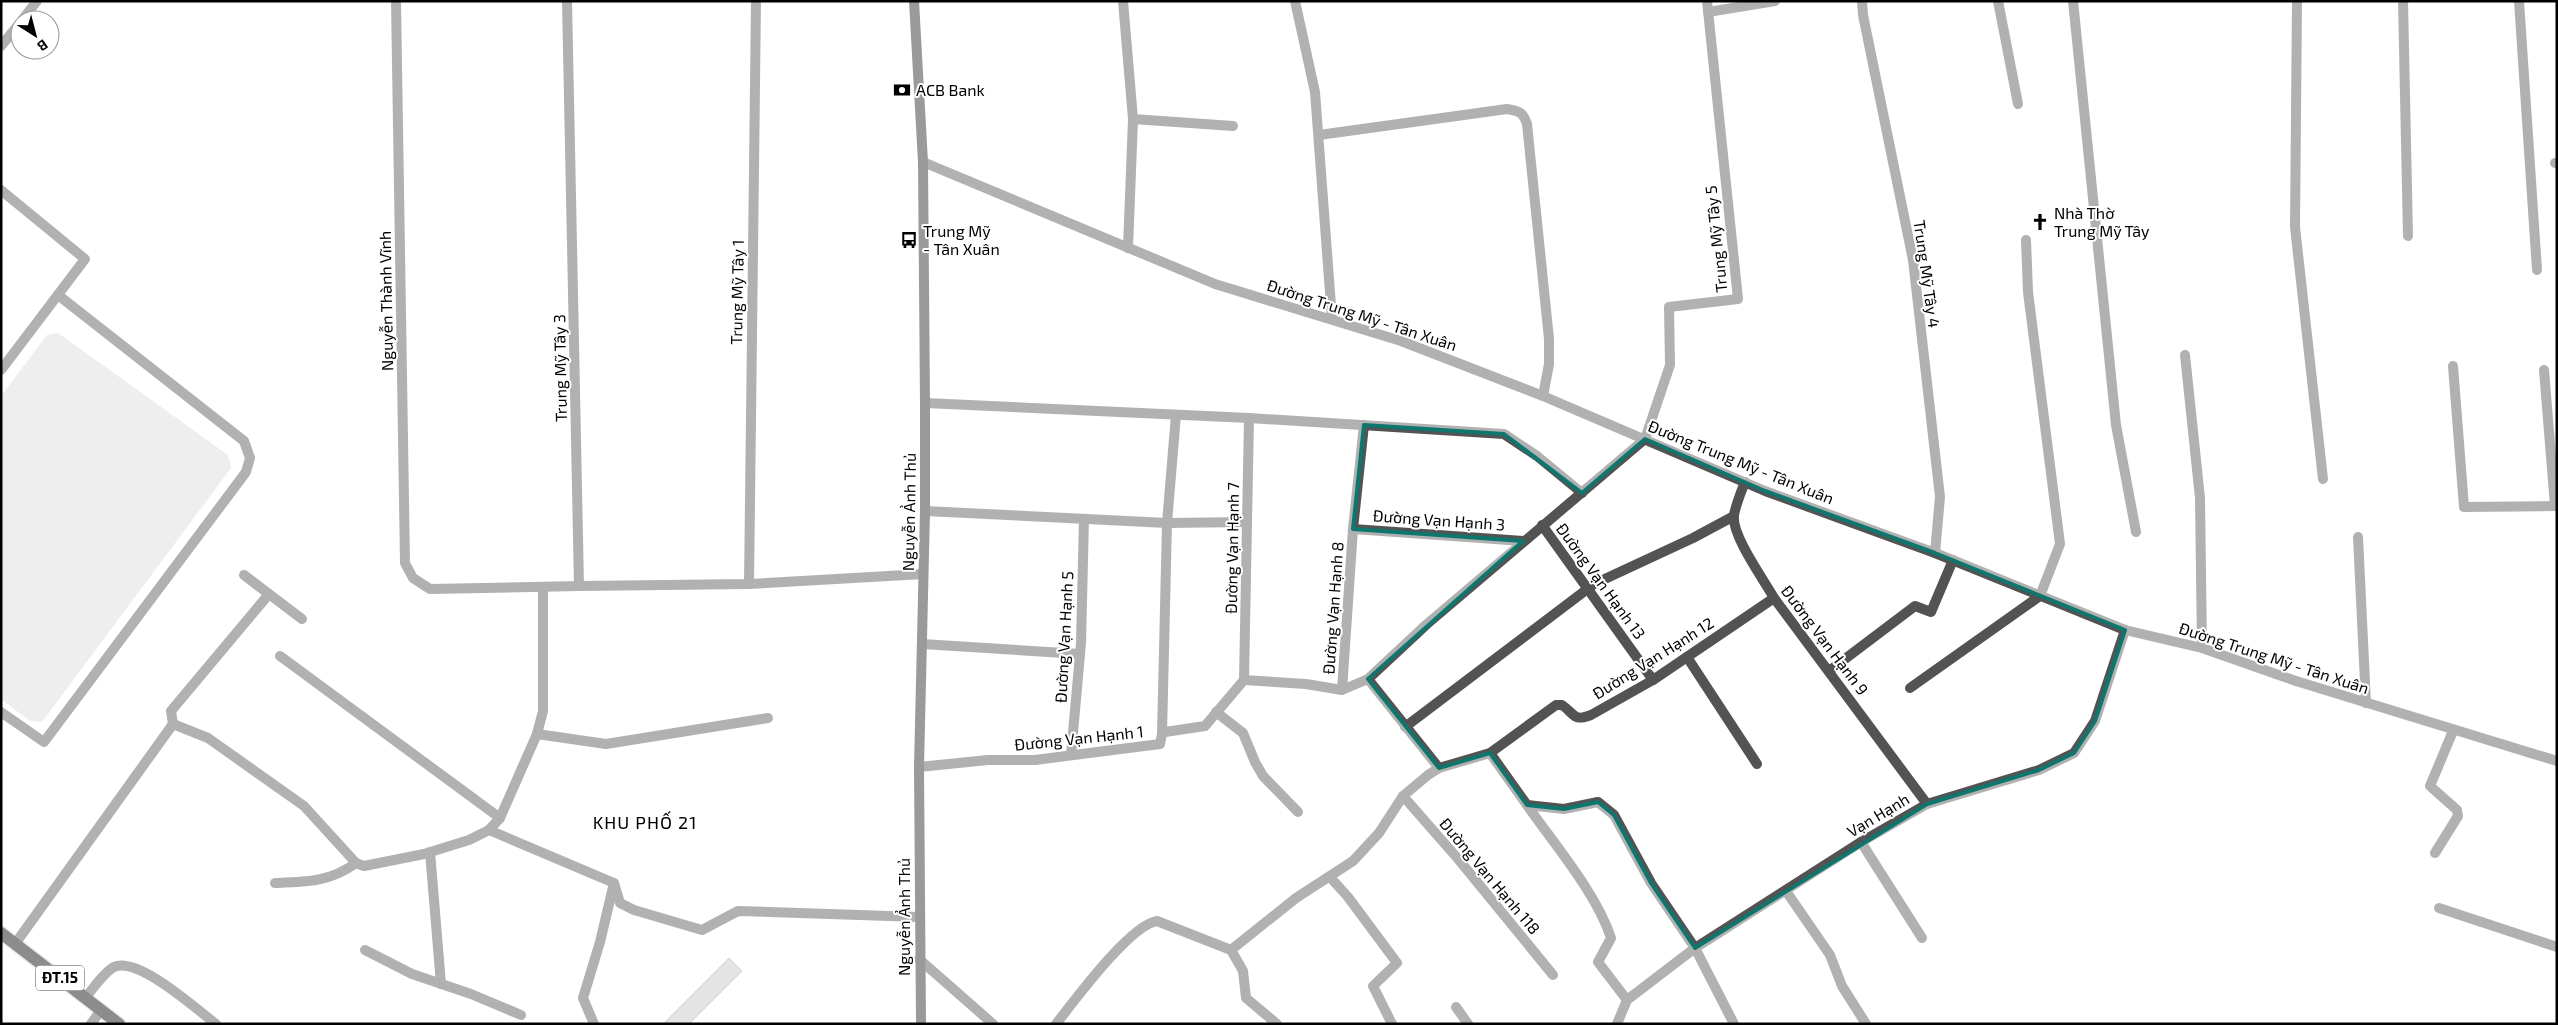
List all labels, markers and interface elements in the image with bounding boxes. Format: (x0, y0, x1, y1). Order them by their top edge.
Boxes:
north arrow (10, 10, 60, 60)
text: B (34, 36, 52, 55)
bank icon: ACB Bank (892, 80, 912, 100)
place label: ACB Bank (916, 80, 985, 99)
street label: Trung Mỹ Tây 5 (1700, 185, 1731, 293)
place label: Nhà Thờ Trung Mỹ Tây (2054, 203, 2150, 240)
church icon: Nhà Thờ Trung Mỹ Tây (2030, 212, 2050, 232)
street label: Trung Mỹ Tây 4 (1911, 219, 1944, 329)
place label: Trung Mỹ - Tân Xuân (923, 221, 1000, 258)
bus stop icon: Trung Mỹ - Tân Xuân (899, 230, 919, 250)
street label: Nguyễn Thành Vĩnh (375, 231, 396, 371)
street label: Trung Mỹ Tây 1 (726, 239, 747, 345)
street label: Đường Trung Mỹ - Tân Xuân (1265, 275, 1459, 354)
street label: Trung Mỹ Tây 3 (549, 314, 570, 422)
street label: Đường Trung Mỹ - Tân Xuân (1646, 416, 1837, 508)
street label: Nguyễn Ảnh Thủ (898, 453, 919, 571)
street label: Đường Vạn Hạnh 7 (1221, 482, 1242, 614)
street label: Đường Vạn Hạnh 3 (1372, 505, 1506, 534)
street label: Đường Vạn Hạnh 13 (1553, 519, 1650, 642)
street label: Đường Vạn Hạnh 8 (1318, 541, 1347, 675)
street label: Đường Vạn Hạnh 5 (1051, 571, 1076, 703)
street label: Đường Vạn Hạnh 9 (1778, 581, 1873, 698)
street label: Đường Vạn Hạnh 12 (1589, 613, 1717, 702)
street label: Đường Trung Mỹ - Tân Xuân (2177, 618, 2371, 697)
street label: Đường Vạn Hạnh 1 (1013, 721, 1145, 754)
street label: Vạn Hạnh (1843, 789, 1912, 840)
district label: KHU PHỐ 21 (593, 811, 697, 833)
street label: Đường Vạn Hạnh 118 (1436, 814, 1545, 938)
street label: Nguyễn Ảnh Thủ (894, 858, 913, 976)
road number: ĐT.15 (36, 966, 84, 990)

